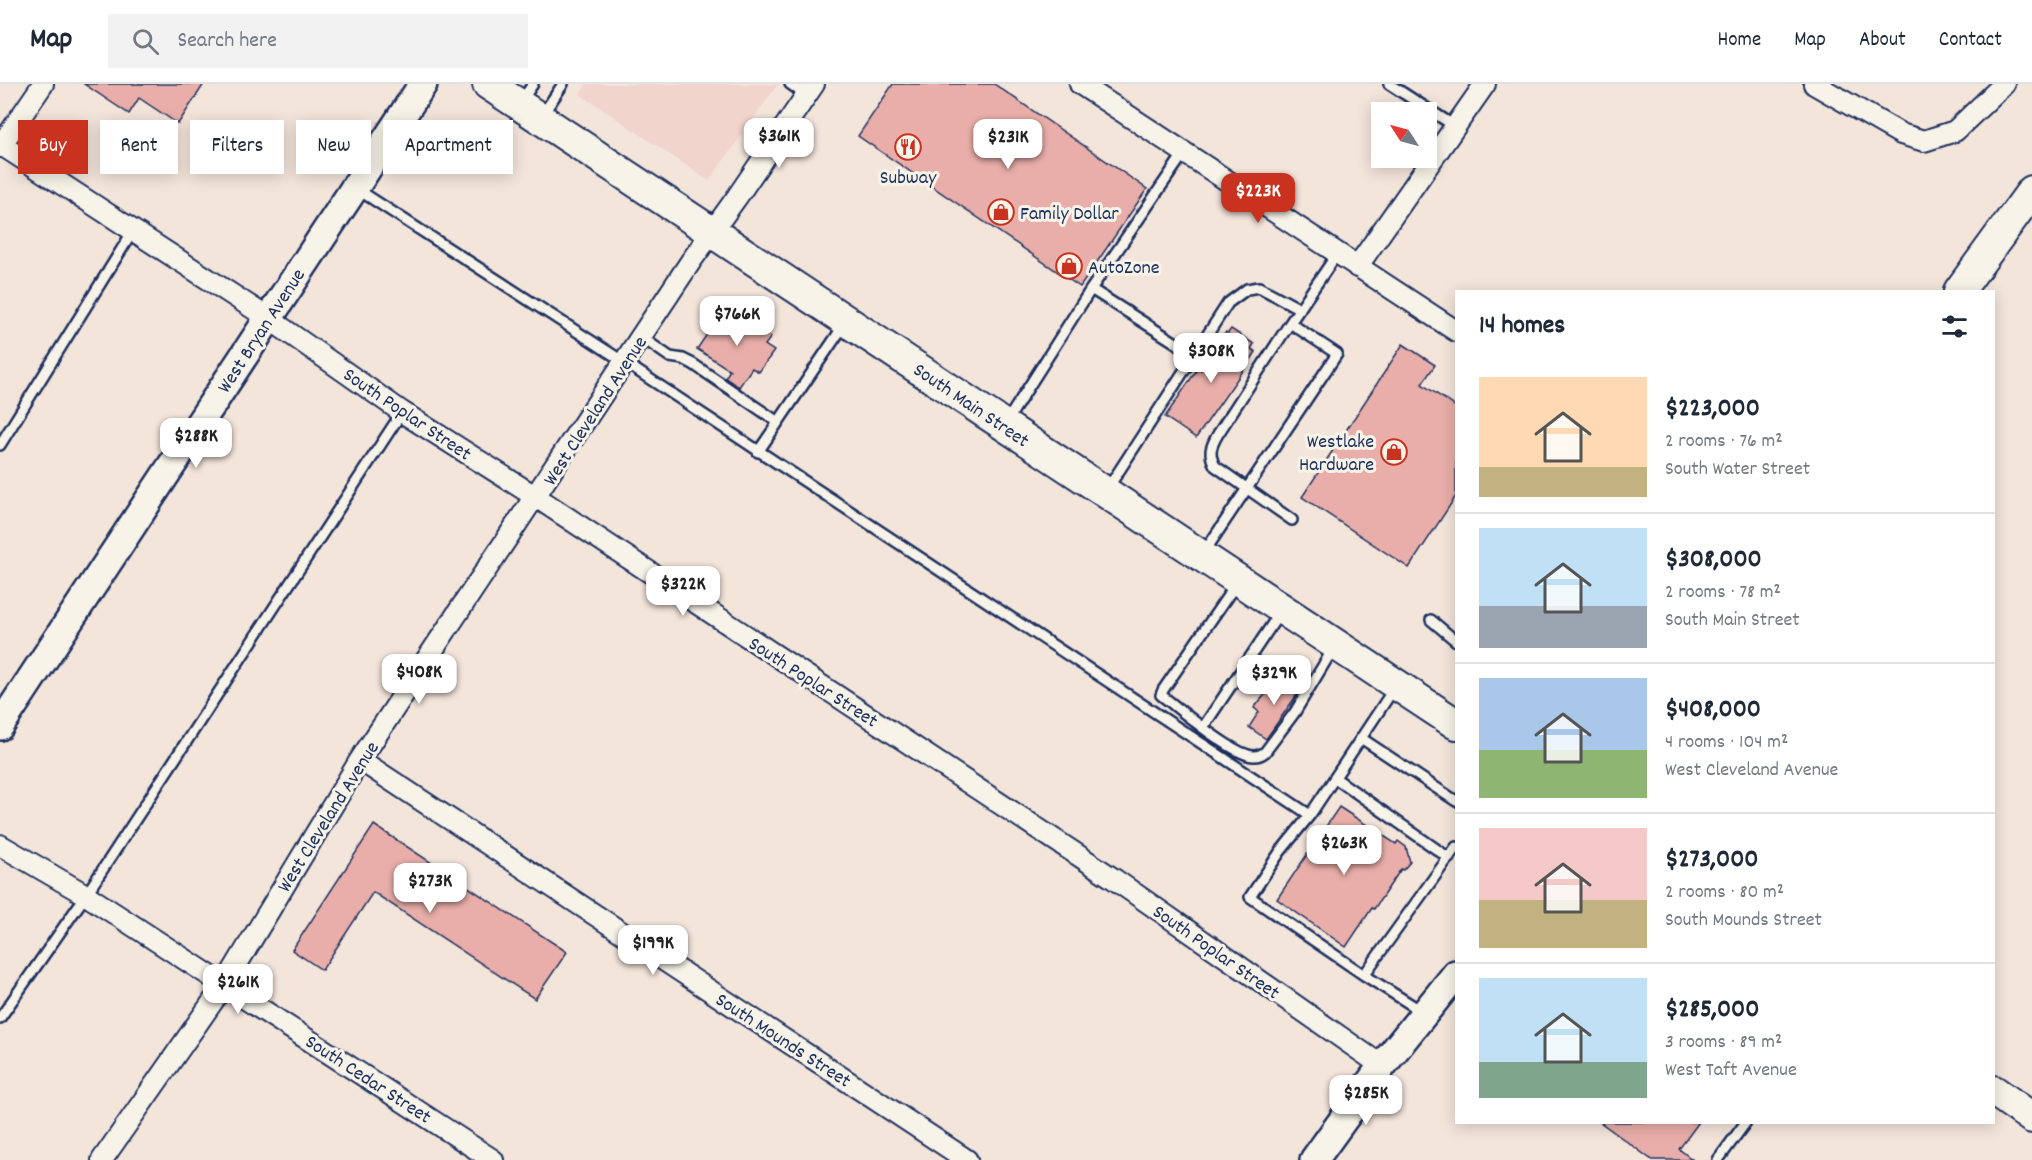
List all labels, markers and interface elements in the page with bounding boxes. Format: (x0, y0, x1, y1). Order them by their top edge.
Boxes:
search box (108, 14, 528, 68)
text: Map (30, 21, 72, 61)
icon: search (129, 25, 162, 58)
text: Search here (177, 26, 277, 57)
text: Home (1717, 26, 1761, 56)
text: Map (1794, 26, 1826, 56)
text: About (1859, 26, 1906, 56)
text: Contact (1939, 26, 2002, 56)
north arrow (1371, 102, 1437, 168)
map controls (1371, 102, 1437, 168)
pin: $361K (737, 118, 821, 169)
pin: $231K (966, 119, 1050, 170)
chip: Buy (18, 120, 88, 174)
chip: Rent (100, 120, 178, 174)
chip: Filters (190, 120, 284, 174)
chip: New (296, 120, 371, 174)
chip: Apartment (383, 120, 513, 174)
text: $361K (758, 123, 800, 151)
text: $231K (987, 124, 1029, 152)
restaurant icon: Subway (893, 132, 923, 162)
place label: Subway (880, 165, 937, 193)
pin: $223K (1216, 173, 1300, 224)
text: $223K (1235, 178, 1281, 206)
shop icon: Family Dollar (986, 197, 1016, 227)
place label: Family Dollar (1020, 201, 1119, 229)
shop icon: AutoZone (1054, 251, 1084, 281)
place label: AutoZone (1088, 255, 1160, 283)
street label: West Bryan Avenue (212, 264, 313, 399)
pin: $766K (695, 296, 779, 347)
text: $766K (714, 301, 760, 329)
text: 14 homes (1479, 308, 1565, 345)
icon: filters (1938, 310, 1971, 343)
street label: West Cleveland Avenue (538, 331, 656, 492)
pin: $308K (1169, 333, 1253, 384)
text: $308K (1187, 338, 1235, 366)
street label: South Main Street (907, 357, 1034, 456)
street label: South Poplar Street (337, 362, 476, 469)
text: $223,000 (1665, 391, 1760, 428)
icon: home (1527, 401, 1599, 473)
pin: $288K (154, 418, 238, 469)
text: $288K (174, 423, 218, 451)
text: 2 rooms · 76 m² (1665, 428, 1783, 456)
place label: Westlake Hardware (1299, 429, 1374, 480)
shop icon: Westlake Hardware (1379, 437, 1409, 467)
text: South Water Street (1665, 456, 1810, 484)
text: $308,000 (1665, 542, 1762, 579)
icon: home (1527, 552, 1599, 624)
pin: $322K (641, 566, 725, 617)
text: $322K (660, 571, 706, 599)
text: 2 rooms · 78 m² (1665, 579, 1781, 607)
text: South Main Street (1665, 607, 1800, 635)
street label: South Poplar Street (742, 631, 883, 736)
pin: $408K (377, 654, 461, 705)
pin: $329K (1232, 655, 1316, 706)
text: $408K (396, 659, 442, 687)
text: $329K (1251, 660, 1297, 688)
text: $408,000 (1665, 692, 1761, 729)
icon: home (1527, 702, 1599, 774)
text: 4 rooms · 104 m² (1665, 729, 1788, 757)
street label: West Cleveland Avenue (272, 737, 387, 898)
text: West Cleveland Avenue (1665, 757, 1838, 785)
pin: $263K (1302, 825, 1386, 876)
text: $263K (1321, 830, 1367, 858)
text: $273,000 (1665, 842, 1759, 879)
icon: home (1527, 852, 1599, 924)
pin: $273K (388, 863, 472, 914)
text: $273K (408, 868, 452, 896)
text: 2 rooms · 80 m² (1665, 879, 1784, 907)
street label: South Poplar Street (1146, 899, 1285, 1008)
text: South Mounds Street (1665, 907, 1822, 935)
pin: $199K (611, 925, 695, 976)
text: $199K (632, 930, 674, 958)
pin: $261K (196, 964, 280, 1015)
text: $261K (217, 969, 259, 997)
street label: South Mounds Street (709, 987, 856, 1096)
text: $285,000 (1665, 992, 1759, 1029)
icon: home (1527, 1002, 1599, 1074)
street label: South Cedar Street (299, 1029, 436, 1132)
text: 3 rooms · 89 m² (1665, 1029, 1782, 1057)
text: West Taft Avenue (1665, 1057, 1797, 1085)
pin: $285K (1324, 1075, 1408, 1126)
text: $285K (1343, 1080, 1389, 1108)

